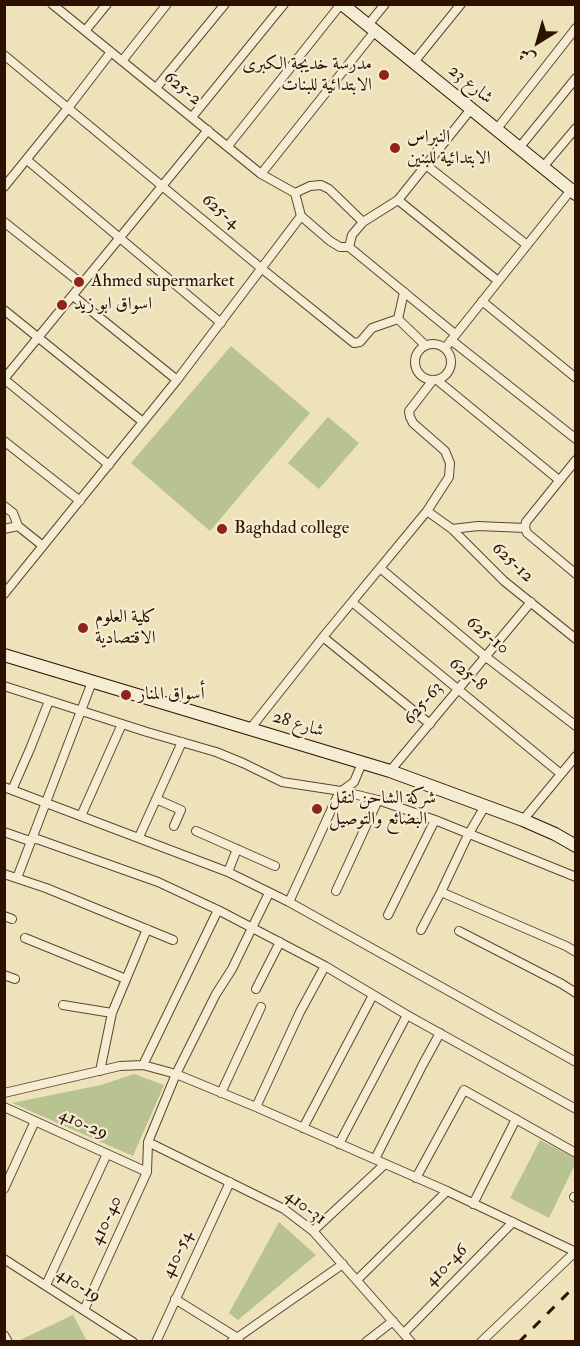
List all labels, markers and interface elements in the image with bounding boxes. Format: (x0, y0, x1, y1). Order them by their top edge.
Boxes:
north arrow (508, 12, 568, 72)
text: ش (515, 44, 540, 69)
place label: مدرسة خديجة الكبرى الابتدائية للبنات (242, 54, 372, 97)
street label: شارع 23 (443, 61, 497, 109)
street label: 625-2 (159, 67, 205, 111)
marker: مدرسة خديجة الكبرى الابتدائية للبنات (377, 68, 391, 82)
place label: النبراس الابتدائية للبنين (407, 127, 491, 170)
marker: النبراس الابتدائية للبنين (388, 141, 402, 155)
street label: 625-4 (196, 190, 244, 234)
place label: Ahmed supermarket (91, 271, 234, 293)
marker: Ahmed supermarket (72, 275, 86, 289)
place label: اسواق ابو زيد (74, 294, 152, 316)
marker: اسواق ابو زيد (55, 298, 69, 312)
place label: Baghdad college (234, 518, 349, 540)
marker: Baghdad college (215, 522, 229, 536)
street label: 625-12 (487, 538, 537, 588)
place label: كلية العلوم الاقتصادية (95, 607, 156, 650)
street label: 625-10 (461, 612, 513, 660)
marker: كلية العلوم الاقتصادية (76, 621, 90, 635)
street label: 625-8 (444, 653, 490, 697)
street label: 625-63 (400, 678, 448, 730)
place label: أسواق المنار (138, 684, 205, 706)
marker: أسواق المنار (119, 688, 133, 702)
street label: شارع 28 (270, 707, 326, 743)
place label: شركة الشاحن لنقل البضائع والتوصيل (329, 788, 436, 830)
marker: شركة الشاحن لنقل البضائع والتوصيل (310, 802, 324, 816)
street label: 410-29 (55, 1105, 111, 1145)
street label: 410-31 (280, 1185, 330, 1231)
street label: 410-40 (86, 1193, 128, 1249)
street label: 410-54 (158, 1228, 198, 1282)
street label: 410-46 (421, 1240, 473, 1292)
street label: 410-19 (52, 1264, 104, 1308)

